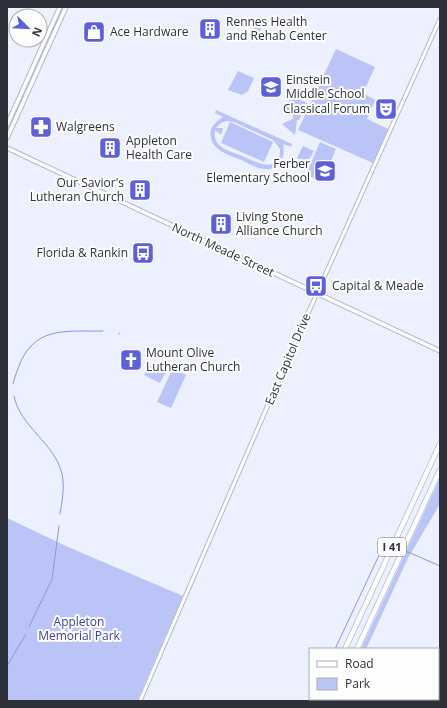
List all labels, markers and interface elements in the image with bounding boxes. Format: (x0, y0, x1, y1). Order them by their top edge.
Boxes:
north arrow (8, 8, 48, 48)
place label: Rennes Health and Rehab Center (226, 13, 327, 44)
building icon: Rennes Health and Rehab Center (197, 16, 223, 42)
shop icon: Ace Hardware (81, 19, 107, 45)
place label: Ace Hardware (110, 23, 189, 40)
text: N (29, 25, 46, 39)
place label: Einstein Middle School (286, 71, 365, 102)
school or university icon: Einstein Middle School (258, 74, 284, 100)
theatre icon: Classical Forum (373, 96, 399, 122)
place label: Classical Forum (283, 100, 370, 117)
pharmacy icon: Walgreens (28, 114, 54, 140)
place label: Walgreens (56, 118, 115, 135)
place label: Appleton Health Care (126, 132, 192, 163)
building icon: Appleton Health Care (97, 135, 123, 161)
place label: Ferber Elementary School (206, 155, 310, 186)
school or university icon: Ferber Elementary School (312, 158, 338, 184)
place label: Our Savior's Lutheran Church (30, 174, 124, 205)
building icon: Our Savior's Lutheran Church (127, 177, 153, 203)
place label: Living Stone Alliance Church (236, 208, 323, 239)
building icon: Living Stone Alliance Church (208, 211, 234, 237)
street label: North Meade Street (169, 218, 277, 281)
bus stop icon: Florida & Rankin (130, 240, 156, 266)
place label: Florida & Rankin (37, 244, 128, 261)
bus stop icon: Capital & Meade (303, 273, 329, 299)
place label: Capital & Meade (332, 277, 424, 294)
street label: East Capitol Drive (261, 310, 315, 407)
place label: Mount Olive Lutheran Church (146, 344, 240, 375)
church icon: Mount Olive Lutheran Church (118, 347, 144, 373)
road number: I 41 (378, 538, 406, 556)
park label: Appleton Memorial Park (38, 613, 121, 644)
legend (309, 648, 439, 700)
text: Road (345, 655, 374, 672)
text: Park (345, 675, 371, 692)

